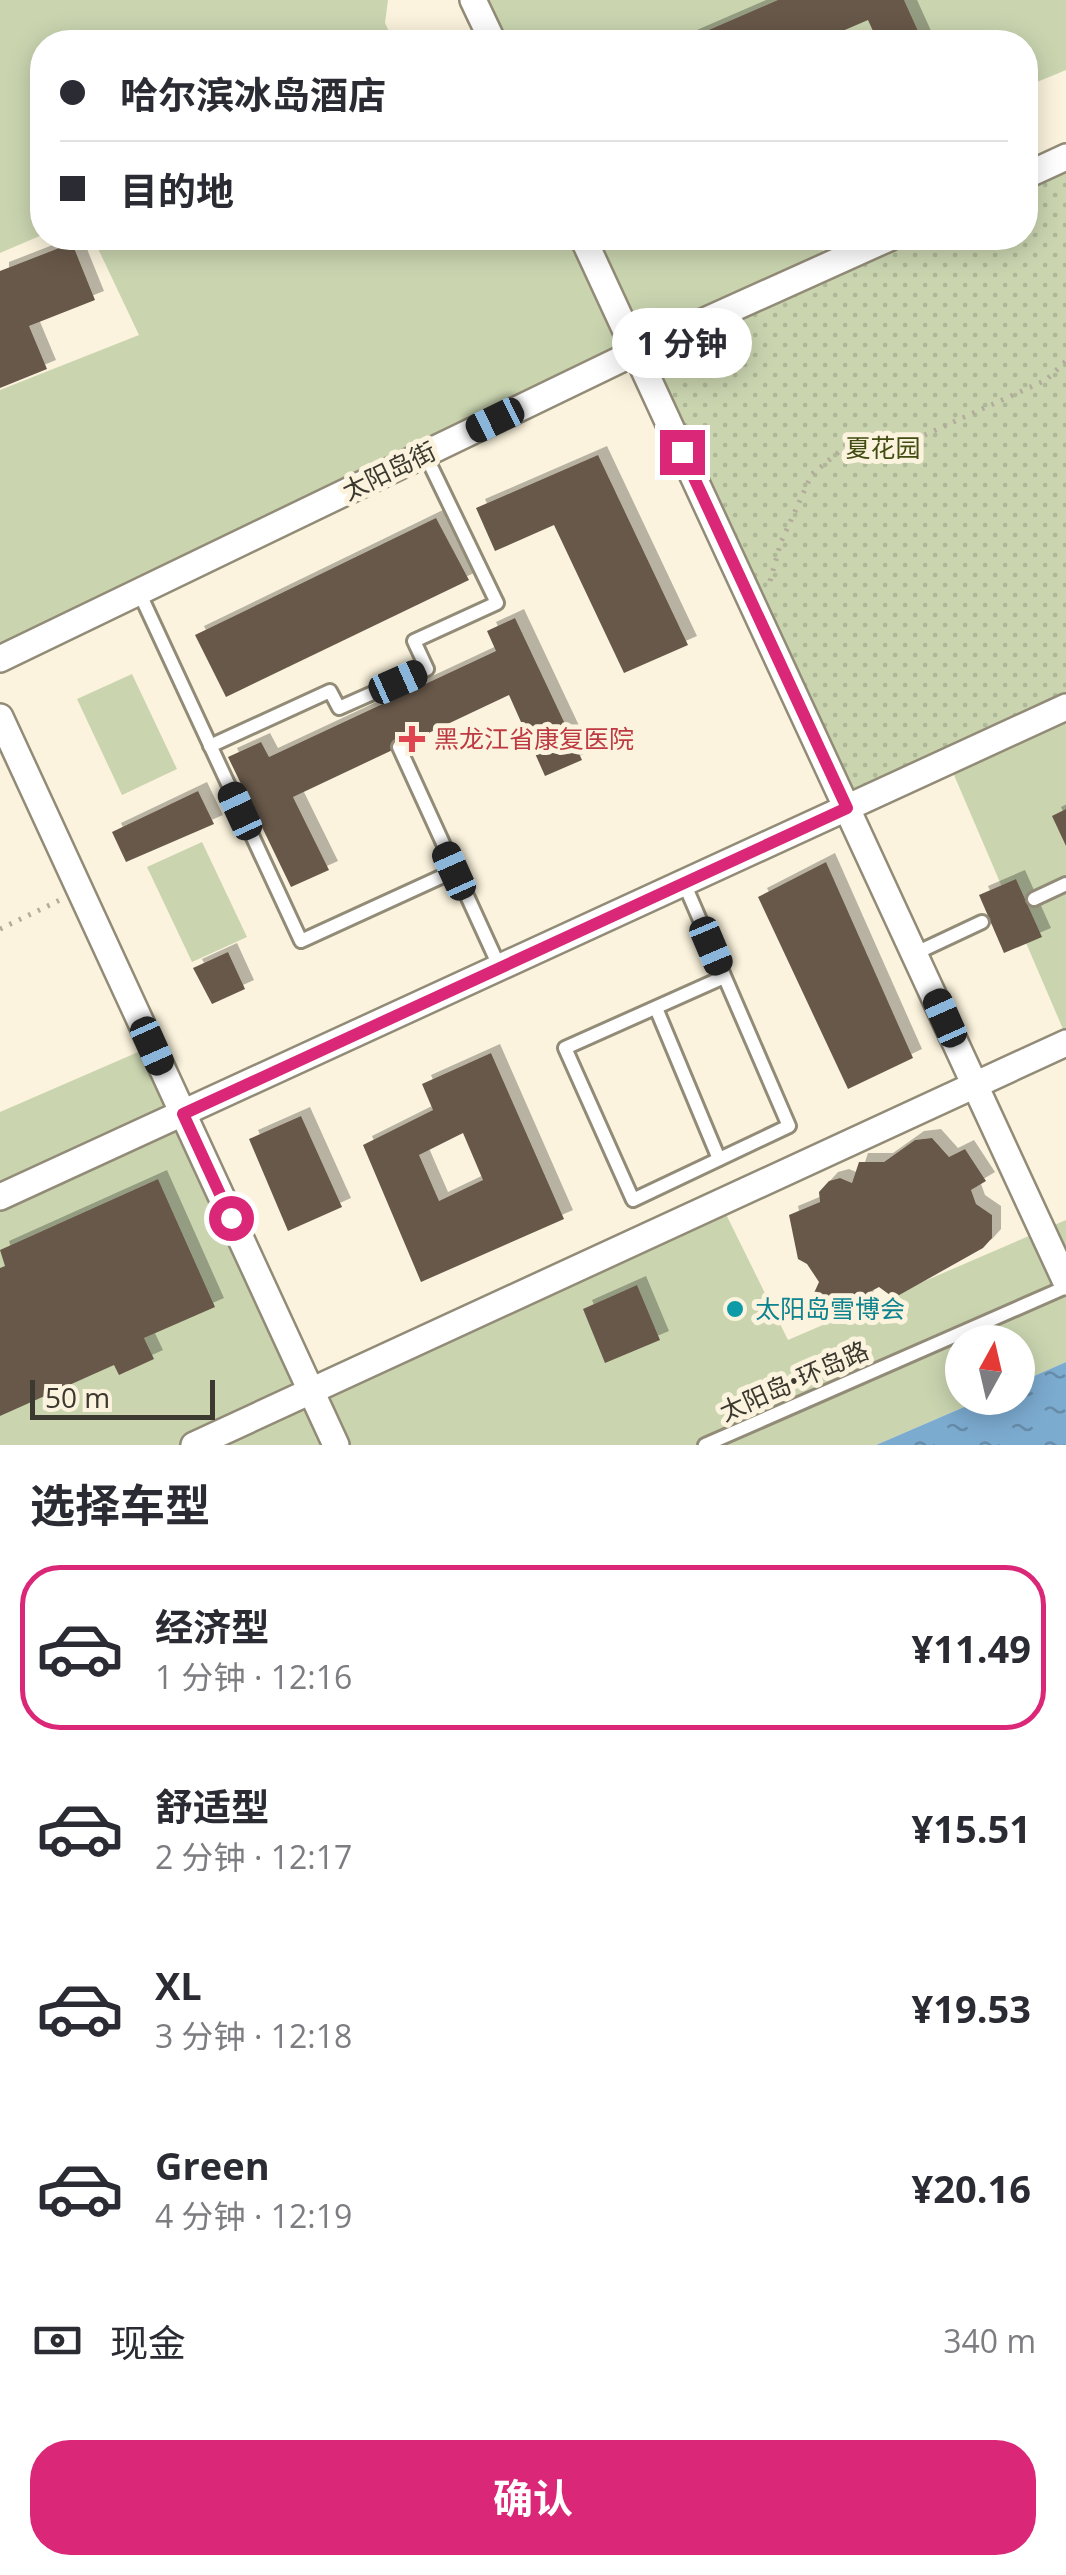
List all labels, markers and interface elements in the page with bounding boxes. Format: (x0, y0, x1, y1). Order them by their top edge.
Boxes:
text: 哈尔滨冰岛酒店 (120, 68, 386, 120)
text: 目的地 (120, 164, 234, 216)
callout: 1 分钟 (612, 307, 752, 377)
text: 1 分钟 (637, 321, 727, 364)
car (461, 393, 529, 447)
route end (660, 430, 705, 475)
park label: 夏花园 (845, 430, 921, 464)
street label: 太阳岛街 (336, 433, 441, 507)
car (364, 656, 432, 708)
place label: 黑龙江省康复医院 (434, 721, 634, 755)
marker: 黑龙江省康复医院 (399, 726, 425, 752)
car (214, 777, 266, 845)
car (428, 837, 480, 905)
car (685, 913, 737, 979)
car (919, 984, 971, 1052)
car (126, 1012, 178, 1080)
route start (209, 1196, 254, 1241)
place label: 太阳岛雪博会 (755, 1291, 905, 1325)
marker: 太阳岛雪博会 (724, 1298, 746, 1320)
north arrow (945, 1325, 1035, 1415)
map controls (945, 1325, 1035, 1415)
street label: 太阳岛•环岛路 (714, 1332, 873, 1428)
scale bar (30, 1375, 215, 1420)
text: 50 m (45, 1378, 110, 1416)
text: 选择车型 (30, 1474, 210, 1535)
text: 经济型 (155, 1600, 269, 1652)
icon: car (35, 1603, 125, 1693)
text: ¥11.49 (912, 1622, 1031, 1674)
text: 1 分钟 · 12:16 (155, 1655, 352, 1698)
text: 舒适型 (155, 1780, 269, 1832)
icon: car (35, 1783, 125, 1873)
text: ¥15.51 (912, 1802, 1031, 1854)
text: 2 分钟 · 12:17 (155, 1835, 352, 1878)
text: XL (155, 1959, 202, 2011)
icon: car (35, 1963, 125, 2053)
text: ¥19.53 (912, 1982, 1031, 2034)
text: 3 分钟 · 12:18 (155, 2014, 352, 2057)
text: Green (155, 2139, 270, 2191)
icon: car (35, 2143, 125, 2233)
text: ¥20.16 (912, 2162, 1031, 2214)
text: 4 分钟 · 12:19 (155, 2194, 352, 2237)
icon: cash (30, 2313, 85, 2368)
text: 现金 (110, 2316, 186, 2368)
text: 340 m (943, 2319, 1036, 2362)
button: 确认 (30, 2440, 1036, 2555)

